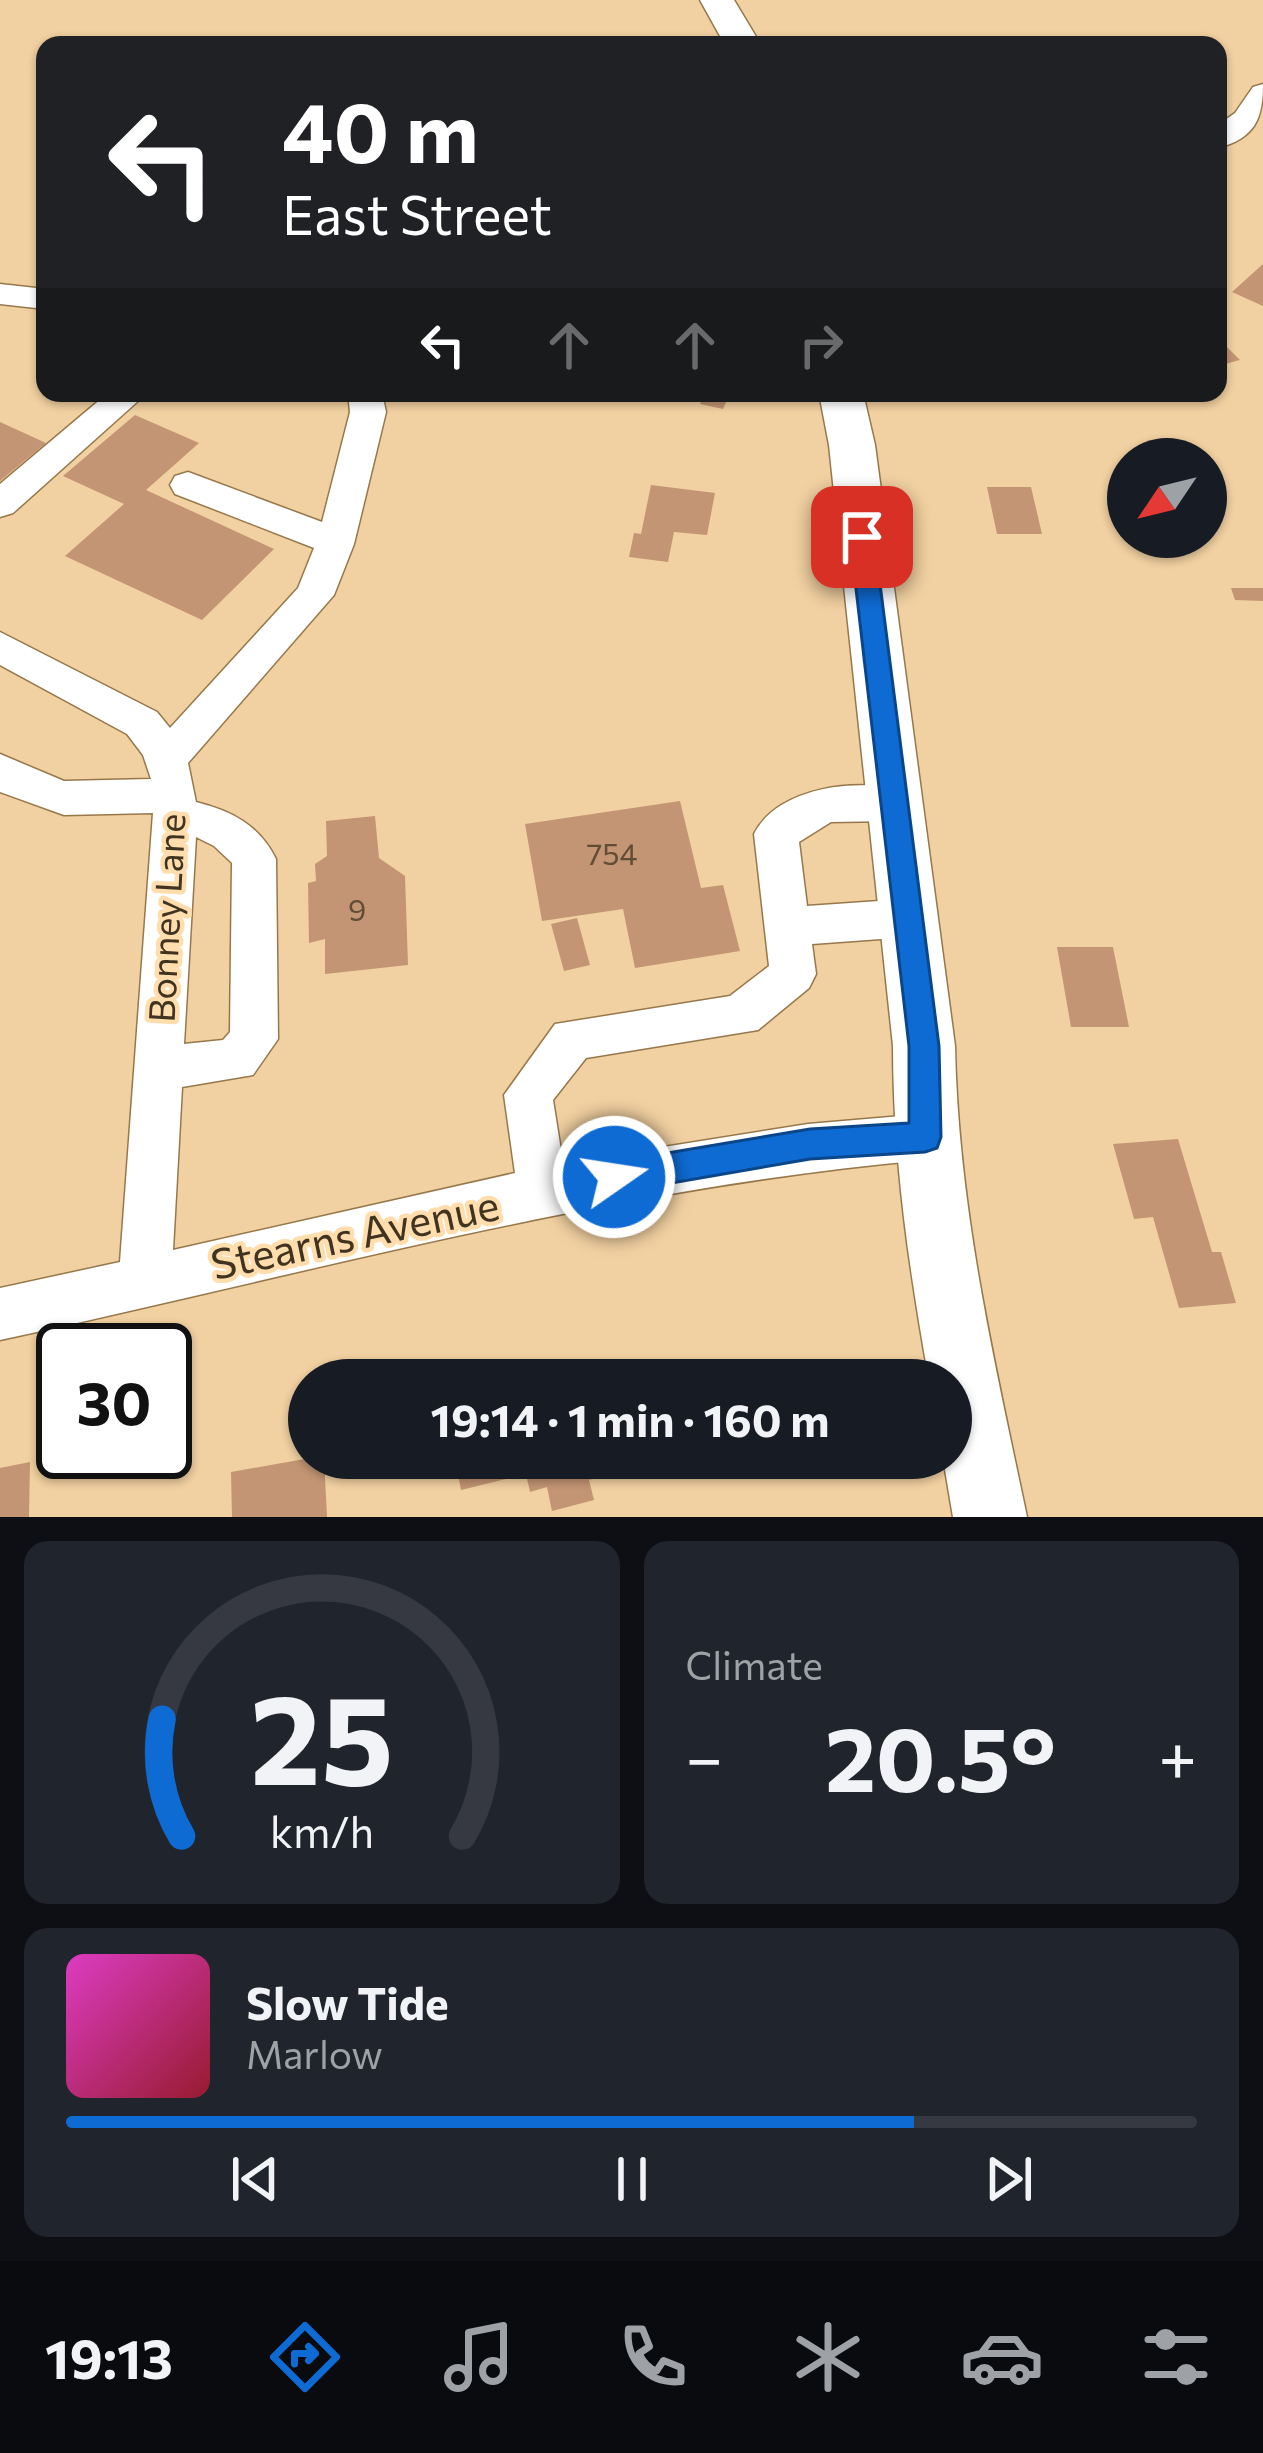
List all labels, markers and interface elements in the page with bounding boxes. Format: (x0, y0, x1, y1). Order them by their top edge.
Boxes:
text: 40 m (282, 78, 479, 180)
icon: left (84, 84, 240, 240)
text: East Street (282, 180, 552, 246)
icon: left (410, 312, 476, 378)
icon: ahead (536, 312, 602, 378)
icon: ahead (662, 312, 728, 378)
icon: right (788, 312, 854, 378)
north arrow (1107, 438, 1227, 558)
map controls (1107, 438, 1227, 558)
pin (811, 486, 913, 588)
icon: arrive (829, 504, 895, 570)
street label: Bonney Lane (138, 812, 192, 1023)
house number: 754 (587, 834, 638, 871)
house number: 9 (348, 890, 366, 927)
position arrow (551, 1114, 677, 1240)
street label: Stearns Avenue (206, 1177, 503, 1289)
speed limit sign: 30 (36, 1323, 192, 1479)
text: 19:14 · 1 min · 160 m (431, 1391, 829, 1446)
text: Climate (686, 1640, 823, 1688)
text: 25 (250, 1658, 394, 1811)
text: 20.5° (825, 1700, 1056, 1811)
text: − (686, 1715, 723, 1796)
text: + (1158, 1715, 1197, 1796)
text: km/h (270, 1803, 374, 1856)
text: Slow Tide (246, 1974, 449, 2029)
text: Marlow (246, 2029, 383, 2077)
icon: previous (222, 2146, 288, 2212)
icon: pause (599, 2146, 665, 2212)
icon: next (976, 2146, 1042, 2212)
icon: directions (263, 2315, 347, 2399)
icon: music (437, 2315, 521, 2399)
icon: phone (611, 2315, 695, 2399)
icon: climate (786, 2315, 870, 2399)
icon: car (960, 2315, 1044, 2399)
icon: filters (1134, 2315, 1218, 2399)
text: 19:13 (45, 2324, 173, 2390)

